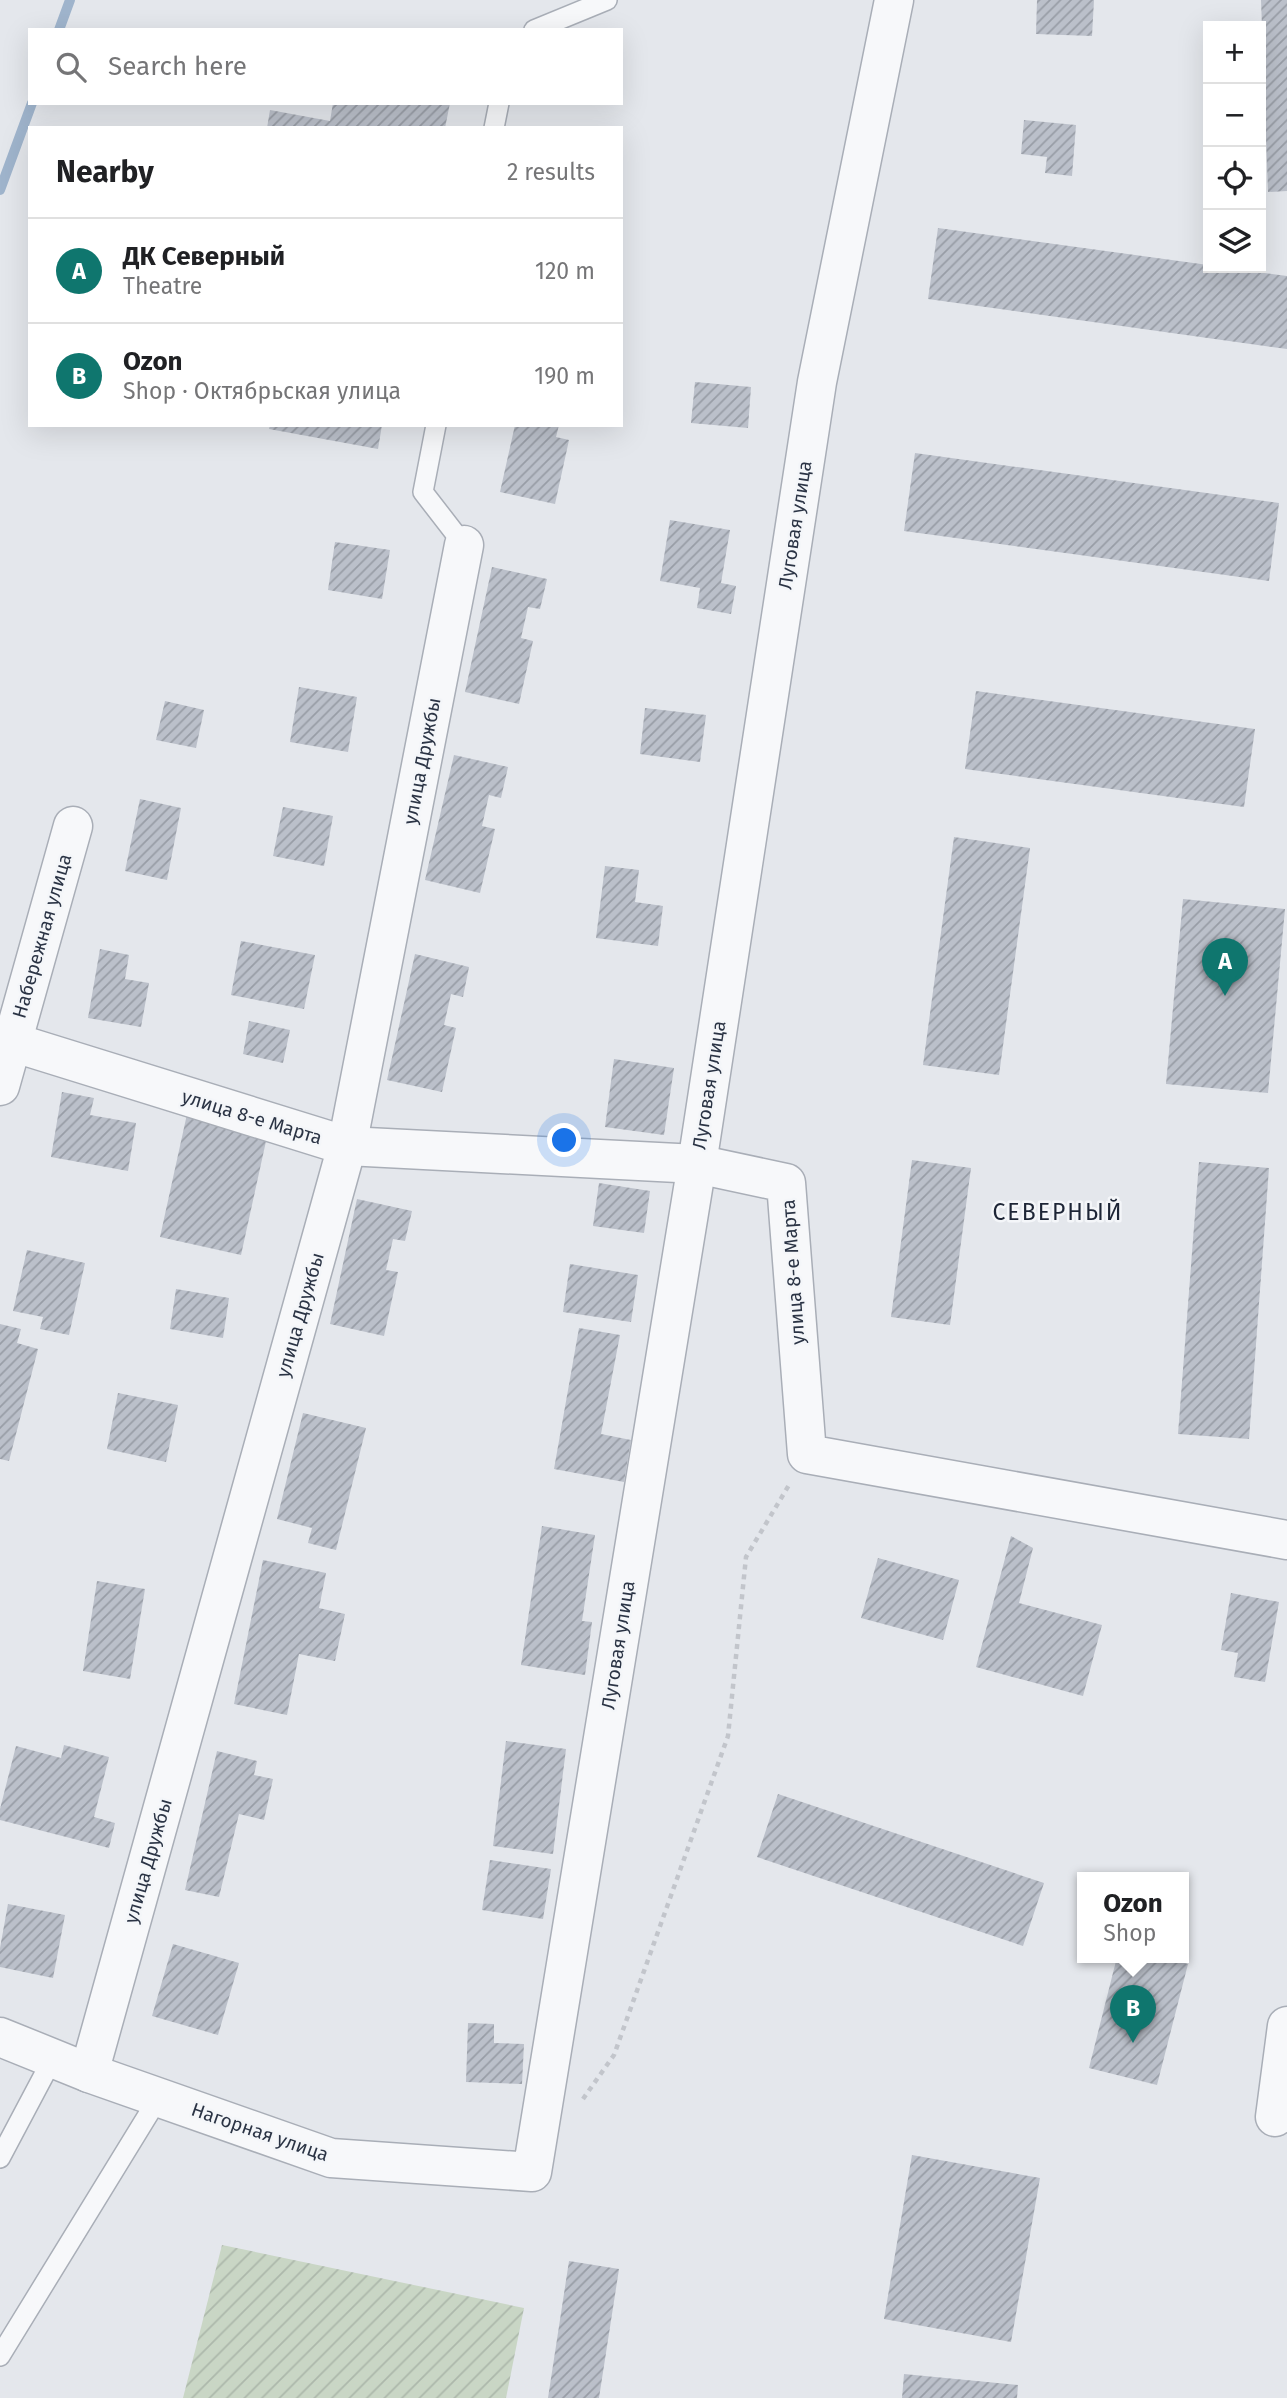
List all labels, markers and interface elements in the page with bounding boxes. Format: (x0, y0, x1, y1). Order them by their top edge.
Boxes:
map controls (1203, 21, 1266, 273)
button: + (1203, 21, 1266, 84)
search box (28, 28, 623, 105)
icon: search (52, 48, 90, 86)
text: Search here (108, 51, 247, 82)
button: − (1203, 84, 1266, 147)
button: locate (1203, 147, 1266, 210)
text: Nearby (56, 154, 154, 190)
text: 2 results (507, 158, 595, 186)
button: layers (1203, 210, 1266, 273)
text: ДК Северный (123, 241, 285, 272)
text: A (72, 257, 86, 285)
text: 120 m (535, 257, 595, 285)
text: Theatre (123, 272, 202, 300)
text: Ozon (123, 346, 183, 377)
text: B (72, 362, 86, 390)
text: 190 m (534, 362, 595, 390)
text: Shop · Октябрьская улица (123, 377, 401, 405)
street label: Луговая улица (773, 459, 817, 591)
street label: улица Дружбы (398, 696, 446, 826)
street label: Набережная улица (8, 851, 76, 1021)
pin: A (1202, 938, 1248, 996)
street label: Луговая улица (687, 1019, 731, 1151)
street label: улица 8-е Марта (179, 1085, 325, 1149)
your location (547, 1123, 581, 1157)
district label: СЕВЕРНЫЙ (992, 1198, 1124, 1226)
street label: улица 8-е Марта (776, 1199, 810, 1345)
street label: улица Дружбы (271, 1250, 329, 1380)
street label: Луговая улица (596, 1579, 640, 1711)
street label: улица Дружбы (119, 1796, 177, 1926)
popup (1077, 1872, 1189, 1963)
text: Ozon (1103, 1888, 1163, 1919)
text: Shop (1103, 1919, 1156, 1947)
pin: B (1110, 1985, 1156, 2043)
street label: Нагорная улица (188, 2098, 332, 2166)

